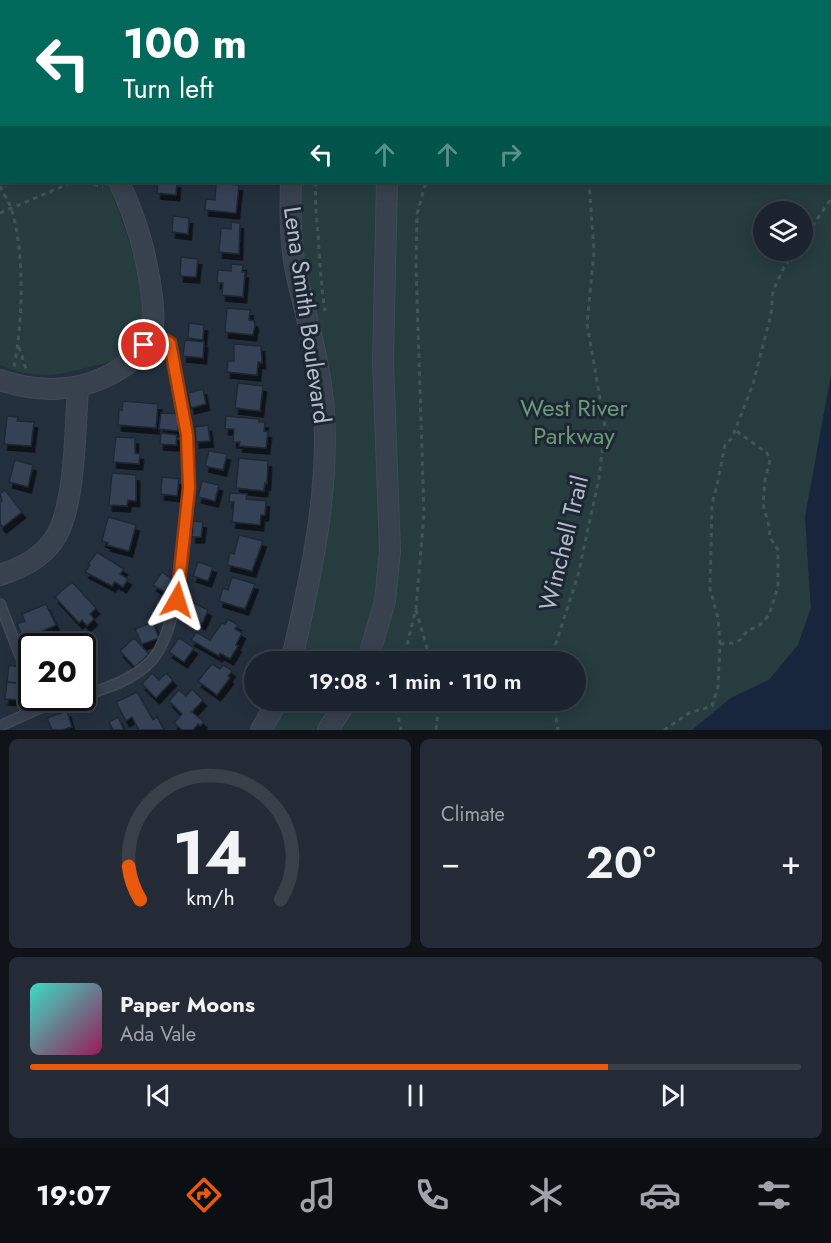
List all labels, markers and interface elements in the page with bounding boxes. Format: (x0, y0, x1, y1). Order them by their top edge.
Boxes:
text: 100 m (123, 13, 247, 74)
icon: left (24, 24, 102, 102)
text: Turn left (123, 69, 213, 108)
icon: left (305, 138, 338, 171)
icon: ahead (368, 138, 401, 171)
icon: ahead (431, 138, 464, 171)
icon: right (494, 138, 527, 171)
map controls (753, 201, 813, 261)
button: layers (753, 201, 813, 261)
street label: Lena Smith Boulevard (275, 204, 340, 426)
pin (118, 319, 169, 370)
icon: arrive (127, 328, 160, 361)
park label: West River Parkway (520, 390, 628, 453)
street label: Winchell Trail (530, 472, 597, 614)
position arrow (145, 568, 209, 632)
speed limit sign: 20 (18, 633, 96, 711)
text: 19:08 · 1 min · 110 m (308, 665, 522, 697)
text: Climate (441, 800, 505, 829)
text: 14 (172, 807, 248, 897)
text: 20° (585, 830, 656, 895)
text: − (441, 839, 460, 886)
text: + (781, 839, 801, 886)
text: km/h (186, 883, 234, 914)
text: Paper Moons (120, 988, 255, 1020)
text: Ada Vale (120, 1020, 196, 1049)
icon: previous (142, 1079, 175, 1112)
icon: pause (399, 1079, 432, 1112)
icon: next (656, 1079, 689, 1112)
icon: directions (183, 1174, 225, 1216)
icon: music (297, 1174, 339, 1216)
icon: phone (411, 1174, 453, 1216)
icon: climate (525, 1174, 567, 1216)
icon: car (639, 1174, 681, 1216)
icon: filters (753, 1174, 795, 1216)
text: 19:07 (36, 1176, 111, 1215)

